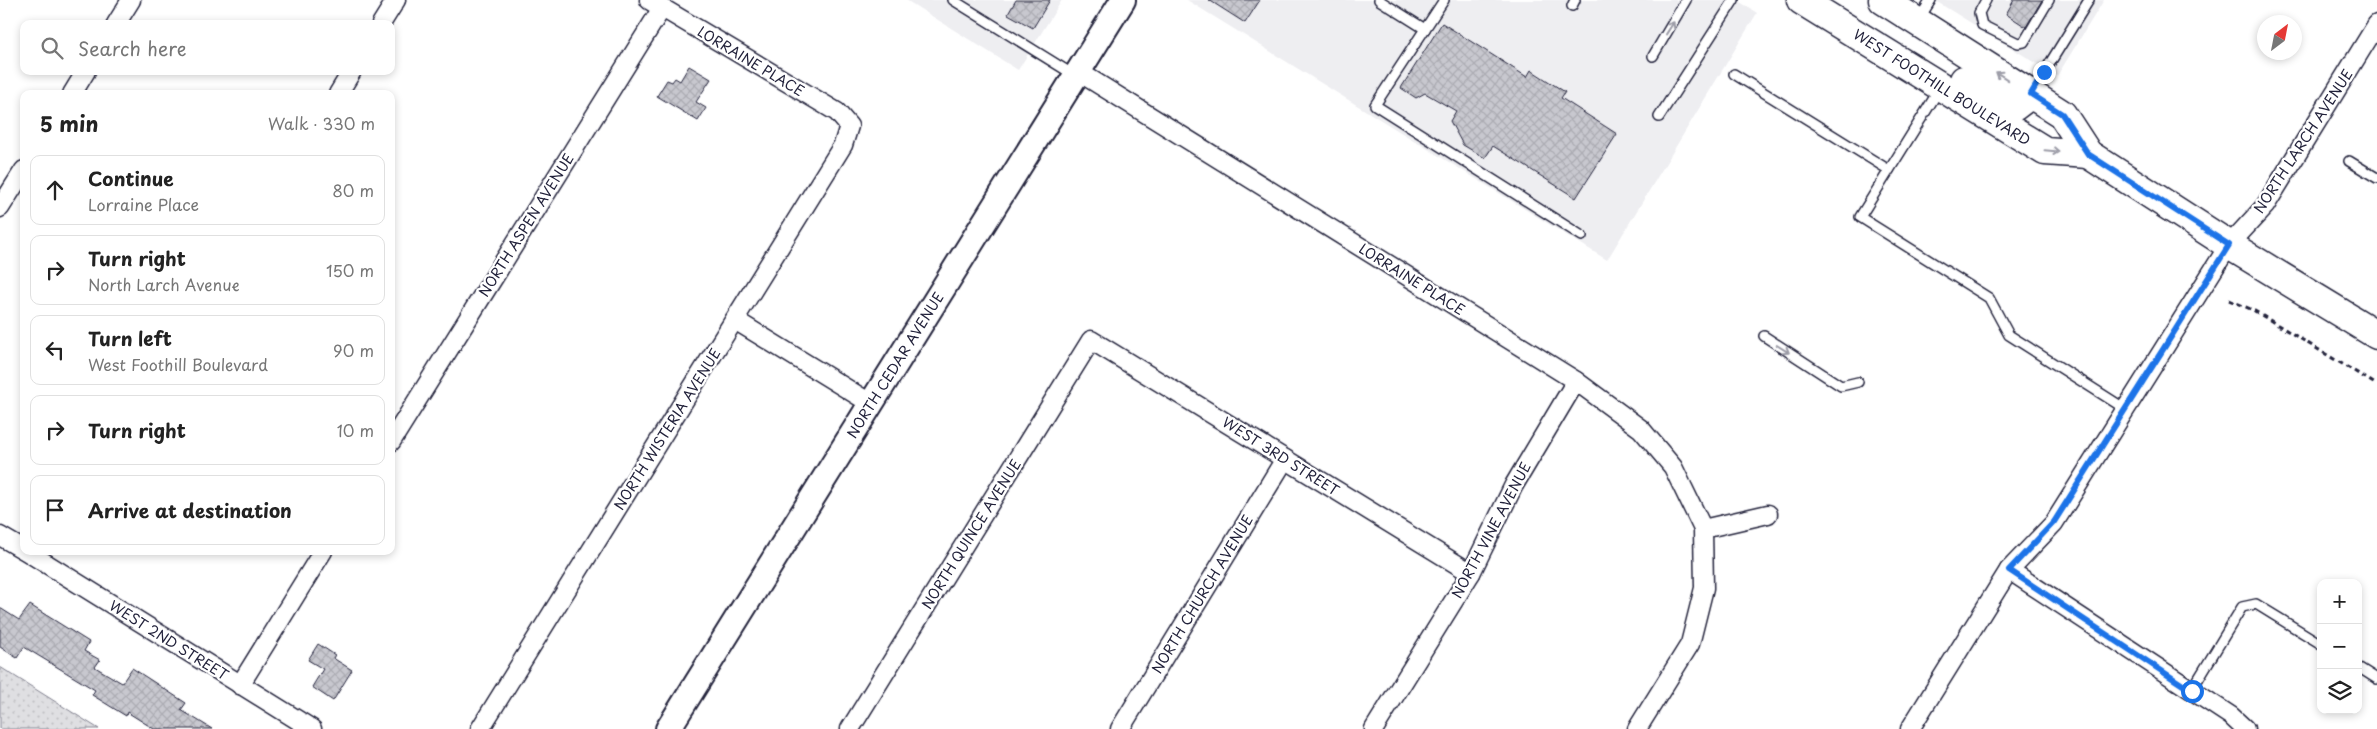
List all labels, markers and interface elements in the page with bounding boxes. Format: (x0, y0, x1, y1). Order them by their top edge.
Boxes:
north arrow (2257, 15, 2302, 60)
search box (20, 20, 395, 75)
street label: LORRAINE PLACE (694, 21, 808, 101)
one-way arrow (1666, 22, 1676, 36)
street label: WEST FOOTHILL BOULEVARD (1849, 24, 2035, 150)
icon: search (38, 34, 66, 62)
text: Search here (78, 34, 187, 62)
route end (2033, 61, 2056, 84)
street label: NORTH LARCH AVENUE (2248, 65, 2358, 217)
one-way arrow (1995, 71, 2009, 81)
text: 5 min (40, 107, 98, 139)
text: Walk · 330 m (268, 111, 375, 135)
one-way arrow (2044, 147, 2060, 156)
street label: NORTH ASPEN AVENUE (473, 149, 579, 301)
text: Continue (88, 164, 174, 192)
icon: ahead (41, 176, 69, 204)
text: 80 m (332, 178, 374, 202)
text: Lorraine Place (88, 192, 199, 216)
street label: LORRAINE PLACE (1355, 238, 1469, 320)
text: Turn right (88, 244, 186, 272)
icon: right (41, 256, 69, 284)
text: 150 m (326, 258, 374, 282)
text: North Larch Avenue (88, 272, 240, 296)
street label: NORTH CEDAR AVENUE (841, 288, 949, 442)
text: Turn left (88, 324, 172, 352)
icon: left (41, 336, 69, 364)
text: 90 m (333, 338, 374, 362)
street label: NORTH WISTERIA AVENUE (608, 344, 726, 514)
one-way arrow (1776, 344, 1790, 354)
text: West Foothill Boulevard (88, 352, 268, 376)
street label: WEST 3RD STREET (1218, 411, 1344, 501)
icon: right (41, 416, 69, 444)
text: Turn right (88, 416, 186, 444)
text: 10 m (337, 418, 374, 442)
street label: NORTH QUINCE AVENUE (916, 455, 1026, 613)
street label: NORTH VINE AVENUE (1446, 458, 1536, 602)
icon: arrive (41, 496, 69, 524)
text: Arrive at destination (88, 496, 292, 524)
street label: NORTH CHURCH AVENUE (1146, 510, 1258, 677)
map controls (2317, 579, 2362, 714)
button: + (2317, 579, 2362, 624)
street label: WEST 2ND STREET (105, 595, 233, 685)
button: − (2317, 624, 2362, 669)
button: layers (2317, 669, 2362, 714)
route start (2181, 680, 2204, 703)

